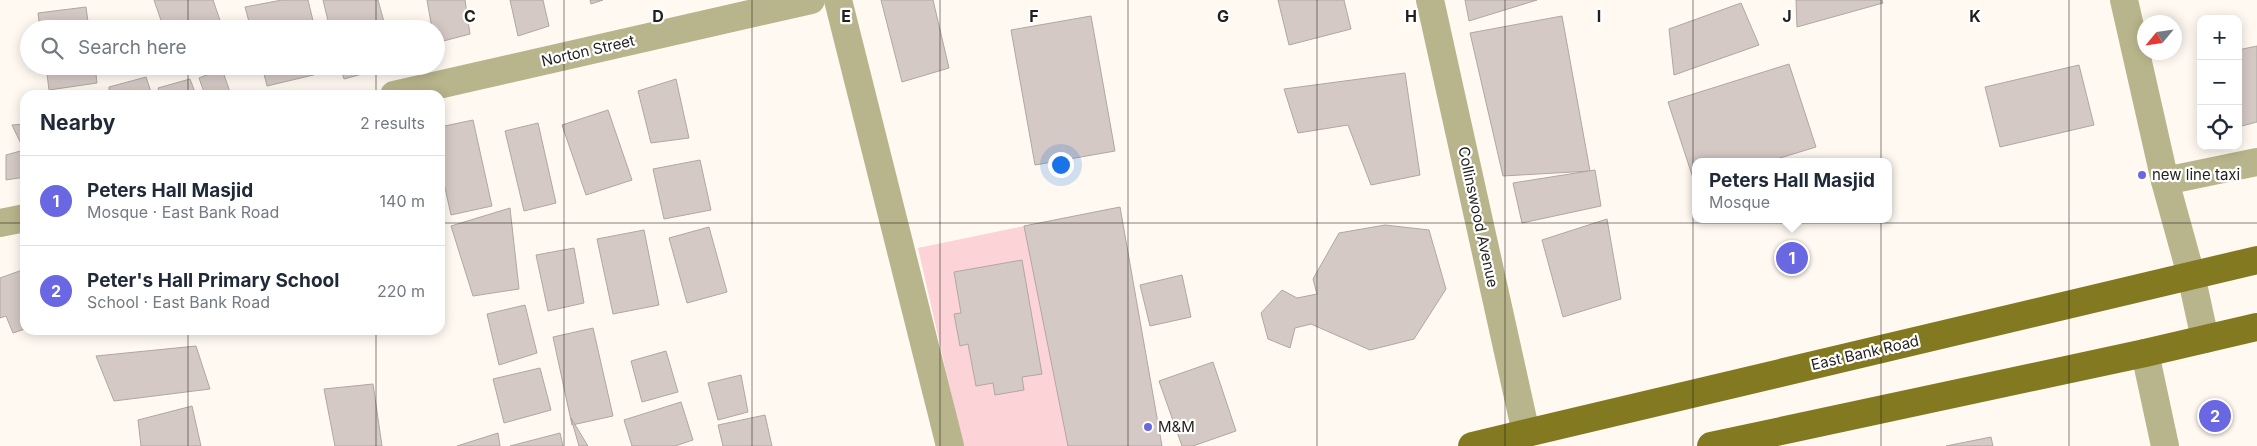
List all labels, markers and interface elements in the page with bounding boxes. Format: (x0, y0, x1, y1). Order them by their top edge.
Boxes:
text: C (464, 6, 476, 26)
text: D (652, 6, 664, 26)
text: E (841, 6, 851, 26)
text: F (1029, 6, 1039, 26)
text: G (1217, 6, 1229, 26)
text: H (1405, 6, 1417, 26)
text: I (1597, 6, 1601, 26)
text: J (1782, 6, 1792, 26)
text: K (1969, 6, 1981, 26)
north arrow (2137, 15, 2182, 60)
map controls (2197, 15, 2242, 150)
button: + (2197, 15, 2242, 60)
search box (20, 20, 445, 75)
street label: Norton Street (539, 31, 637, 70)
icon: search (38, 34, 66, 62)
text: Search here (78, 36, 187, 59)
button: − (2197, 60, 2242, 105)
button: locate (2197, 105, 2242, 150)
text: Nearby (40, 110, 115, 135)
text: 2 results (360, 113, 425, 133)
street label: Collinswood Avenue (1454, 145, 1503, 289)
your location (1048, 152, 1074, 178)
popup (1692, 158, 1892, 223)
place label: new line taxi (2152, 165, 2240, 184)
text: Peters Hall Masjid (1709, 169, 1875, 192)
marker: new line taxi (2136, 169, 2148, 181)
text: Peters Hall Masjid (87, 179, 253, 202)
text: 1 (53, 191, 59, 211)
text: 140 m (380, 191, 425, 211)
text: Mosque (1709, 192, 1770, 212)
text: Mosque · East Bank Road (87, 202, 279, 222)
pin: 1 (1776, 239, 1808, 277)
text: Peter's Hall Primary School (87, 269, 339, 292)
text: 2 (51, 281, 61, 301)
text: 220 m (377, 281, 425, 301)
text: School · East Bank Road (87, 292, 270, 312)
street label: East Bank Road (1809, 331, 1921, 374)
pin: 2 (2199, 397, 2231, 435)
place label: M&M (1158, 417, 1195, 436)
marker: M&M (1142, 421, 1154, 433)

